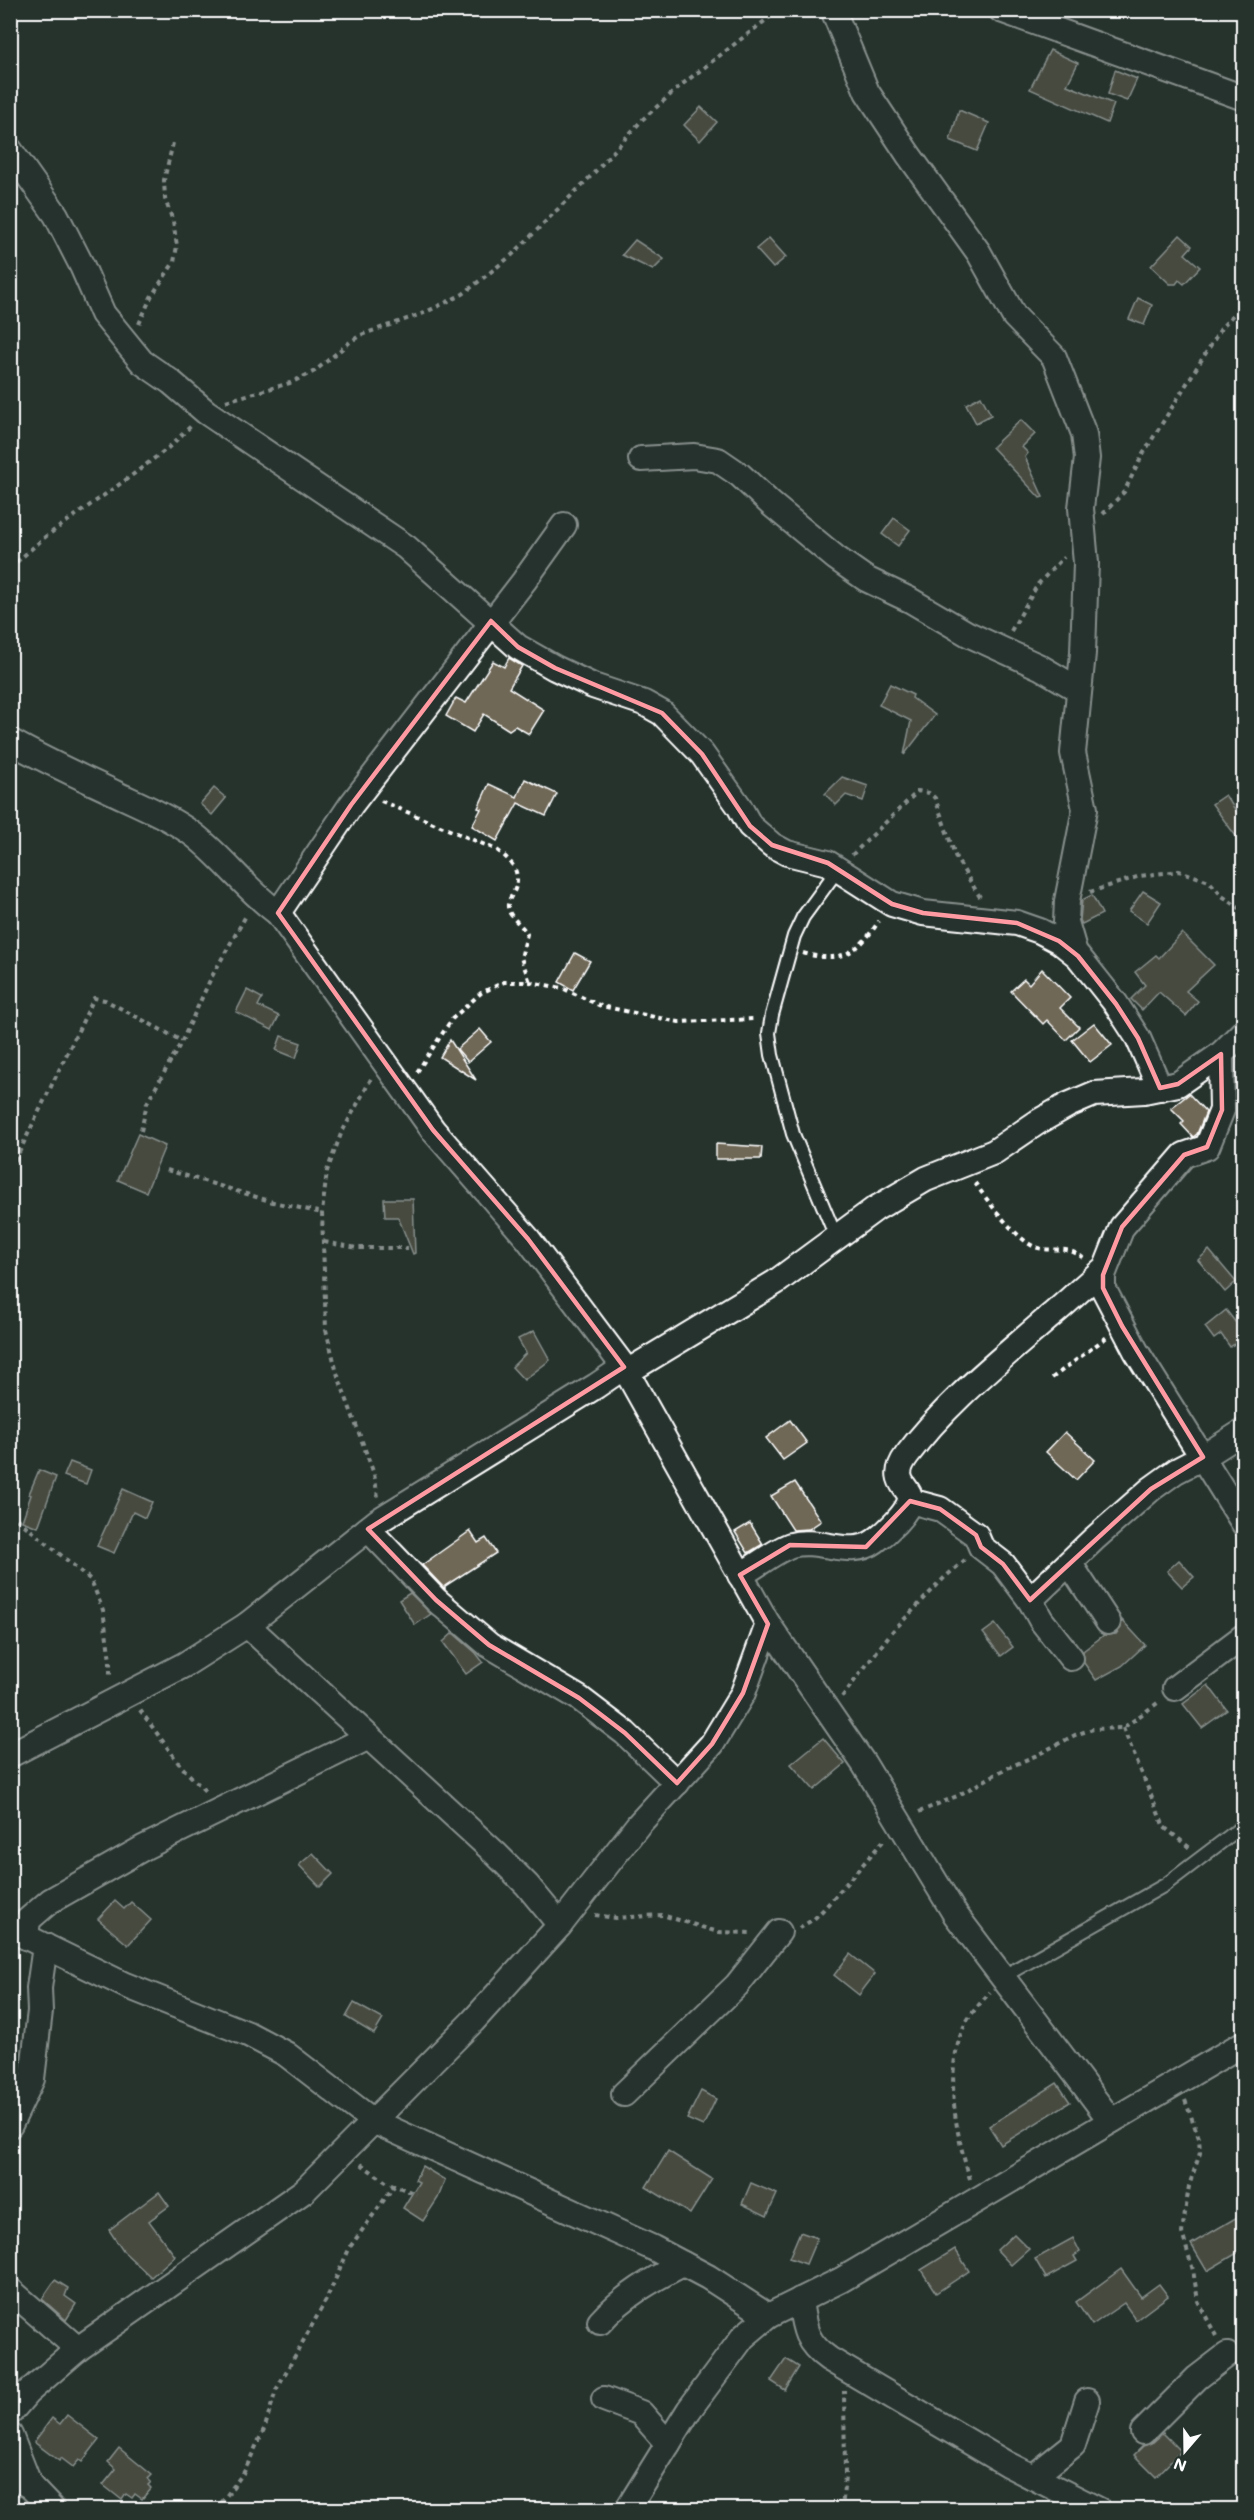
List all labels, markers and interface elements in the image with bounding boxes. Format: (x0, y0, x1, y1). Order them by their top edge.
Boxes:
north arrow (1155, 2421, 1215, 2481)
text: N (1170, 2454, 1189, 2478)

